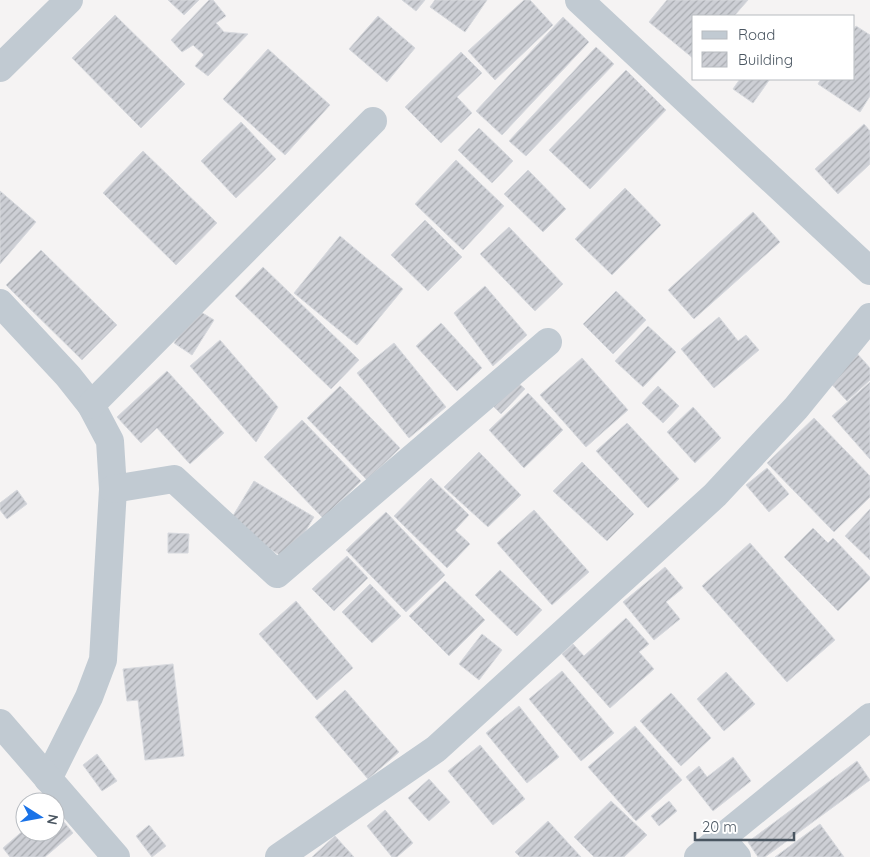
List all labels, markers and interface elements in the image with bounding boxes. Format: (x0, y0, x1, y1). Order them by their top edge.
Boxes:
legend (692, 15, 855, 80)
text: Road (738, 25, 775, 44)
text: Building (738, 50, 793, 69)
north arrow (15, 792, 65, 842)
scale bar (695, 810, 794, 842)
text: N (43, 813, 63, 826)
text: 20 m (702, 817, 737, 836)

